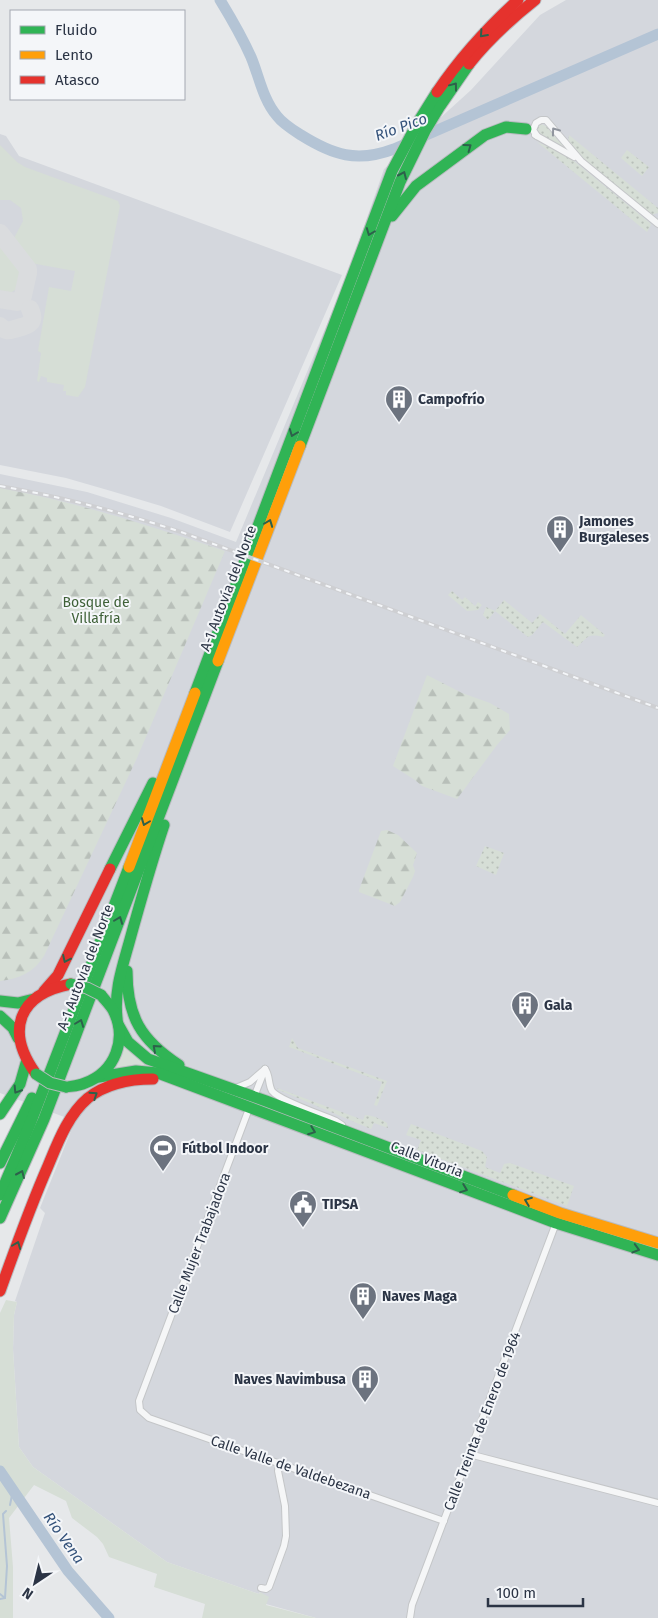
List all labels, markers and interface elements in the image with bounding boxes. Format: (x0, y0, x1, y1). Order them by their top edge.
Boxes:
legend (10, 10, 185, 100)
text: Fluido (55, 21, 97, 39)
one-way arrow (480, 28, 489, 37)
text: Lento (55, 46, 93, 64)
text: Atasco (55, 71, 100, 89)
one-way arrow (448, 82, 457, 92)
water label: Río Pico (373, 109, 429, 145)
one-way arrow (553, 128, 561, 137)
one-way arrow (462, 144, 471, 153)
one-way arrow (396, 171, 407, 180)
one-way arrow (366, 227, 376, 236)
building icon: Campofrío (384, 384, 414, 423)
place label: Campofrío (418, 391, 485, 408)
one-way arrow (289, 428, 300, 437)
place label: Jamones Burgaleses (578, 513, 649, 546)
building icon: Jamones Burgaleses (545, 514, 575, 553)
one-way arrow (263, 519, 273, 528)
street label: A-1 Autovía del Norte (197, 523, 260, 653)
park label: Bosque de Villafría (62, 594, 130, 627)
one-way arrow (141, 817, 151, 825)
street label: A-1 Autovía del Norte (54, 902, 117, 1032)
one-way arrow (113, 917, 123, 925)
one-way arrow (62, 954, 72, 963)
building icon: Gala (510, 990, 540, 1029)
place label: Gala (544, 997, 573, 1014)
one-way arrow (74, 1019, 84, 1027)
one-way arrow (152, 1045, 161, 1054)
one-way arrow (14, 1085, 24, 1094)
one-way arrow (88, 1092, 98, 1101)
one-way arrow (307, 1125, 316, 1135)
sports icon: Fútbol Indoor (148, 1133, 178, 1172)
street label: Calle Vitoria (388, 1138, 466, 1181)
place label: Fútbol Indoor (182, 1140, 269, 1157)
one-way arrow (14, 1170, 25, 1179)
street label: Calle Mujer Trabajadora (165, 1170, 234, 1316)
one-way arrow (459, 1183, 468, 1193)
public building icon: TIPSA (288, 1189, 318, 1228)
place label: TIPSA (322, 1196, 359, 1213)
one-way arrow (524, 1197, 533, 1207)
one-way arrow (11, 1241, 21, 1250)
one-way arrow (631, 1243, 639, 1253)
building icon: Naves Maga (348, 1281, 378, 1320)
place label: Naves Maga (382, 1288, 458, 1305)
street label: Calle Treinta de Enero de 1964 (440, 1329, 525, 1513)
building icon: Naves Navimbusa (350, 1364, 380, 1403)
place label: Naves Navimbusa (234, 1371, 346, 1388)
street label: Calle Valle de Valdebezana (208, 1432, 373, 1503)
water label: Río Vena (40, 1509, 88, 1567)
north arrow (10, 1558, 60, 1608)
scale bar (488, 1576, 583, 1608)
text: N (19, 1584, 37, 1603)
text: 100 m (496, 1584, 536, 1602)

